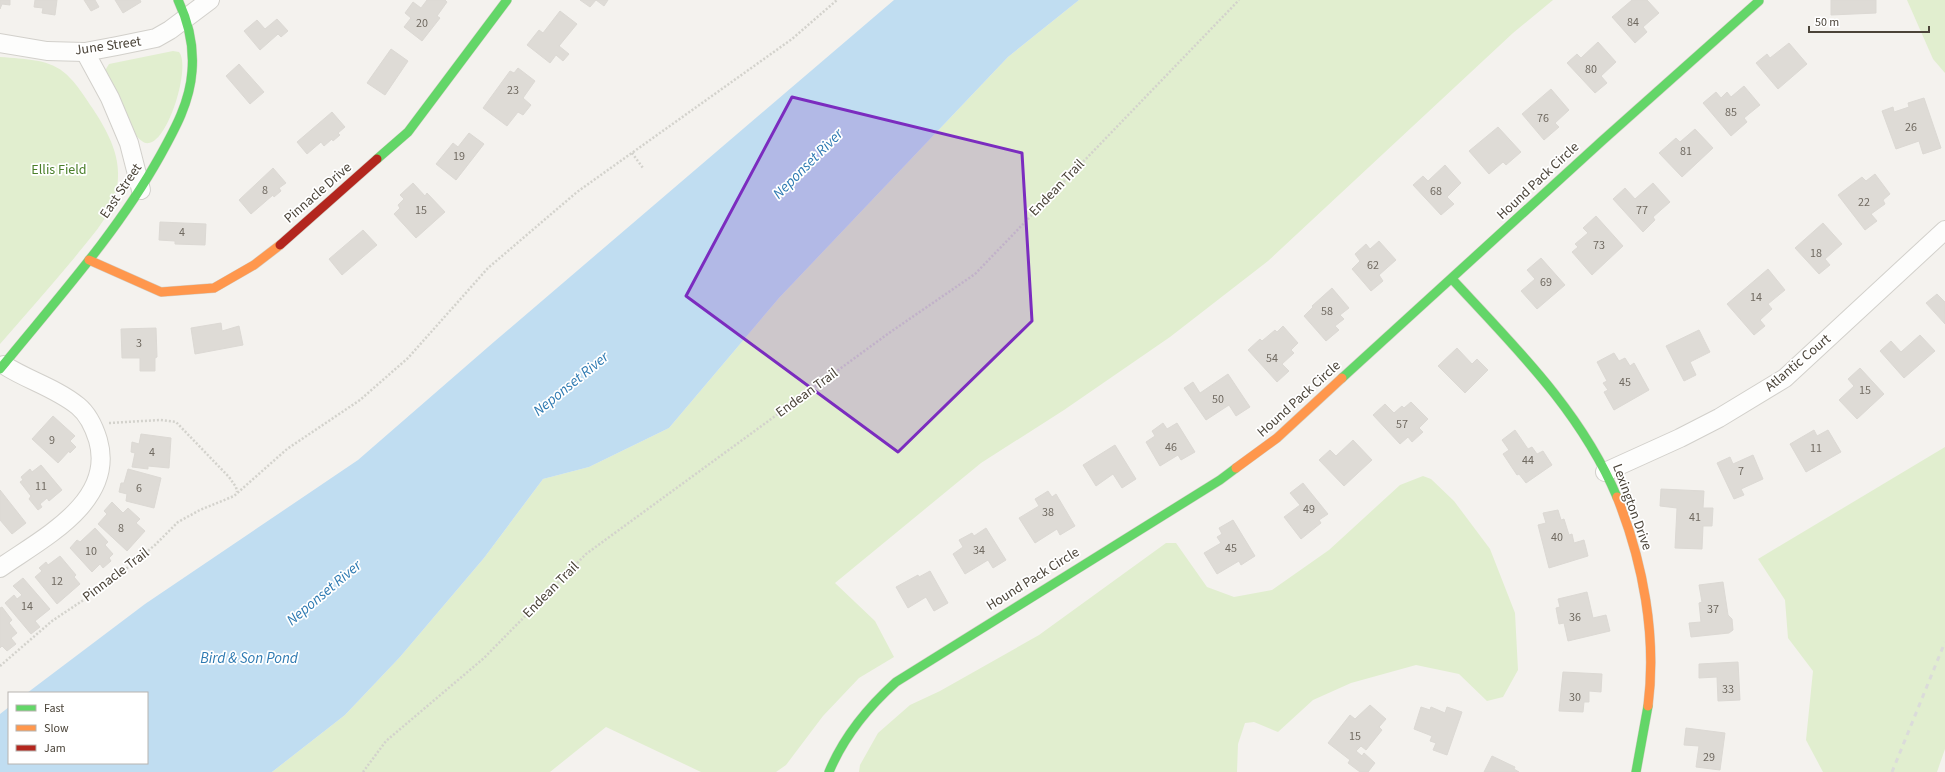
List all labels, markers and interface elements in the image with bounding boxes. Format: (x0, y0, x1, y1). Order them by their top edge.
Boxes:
scale bar (1809, 8, 1929, 34)
house number: 84 (1627, 14, 1639, 31)
text: 50 m (1815, 14, 1839, 31)
house number: 20 (416, 15, 428, 32)
street label: June Street (74, 31, 143, 61)
house number: 80 (1585, 61, 1597, 78)
house number: 23 (507, 82, 519, 99)
house number: 85 (1725, 104, 1737, 121)
house number: 76 (1537, 110, 1549, 127)
house number: 26 (1905, 119, 1917, 136)
water label: Neponset River (768, 124, 848, 204)
street label: Hound Pack Circle (1492, 137, 1584, 225)
house number: 81 (1680, 143, 1692, 160)
house number: 19 (453, 148, 465, 165)
street label: Endean Trail (1025, 155, 1090, 221)
street label: Pinnacle Drive (280, 158, 356, 228)
street label: East Street (95, 159, 147, 223)
park label: Ellis Field (31, 160, 87, 180)
house number: 8 (262, 182, 268, 199)
house number: 68 (1430, 183, 1442, 200)
house number: 22 (1858, 194, 1870, 211)
house number: 15 (415, 202, 427, 219)
house number: 77 (1636, 202, 1648, 219)
house number: 4 (179, 224, 185, 241)
house number: 73 (1593, 237, 1605, 254)
house number: 18 (1810, 245, 1822, 262)
house number: 62 (1367, 257, 1379, 274)
house number: 69 (1540, 274, 1552, 291)
house number: 14 (1750, 289, 1762, 306)
house number: 58 (1321, 303, 1333, 320)
street label: Atlantic Court (1761, 329, 1835, 397)
house number: 3 (136, 335, 142, 352)
water label: Neponset River (529, 346, 614, 421)
house number: 54 (1266, 350, 1278, 367)
street label: Hound Pack Circle (1253, 356, 1345, 442)
street label: Endean Trail (772, 363, 843, 422)
house number: 45 (1619, 374, 1631, 391)
house number: 15 (1859, 382, 1871, 399)
house number: 50 (1212, 391, 1224, 408)
house number: 57 (1396, 416, 1408, 433)
house number: 9 (49, 432, 55, 449)
house number: 46 (1165, 439, 1177, 456)
house number: 11 (1810, 440, 1822, 457)
house number: 4 (149, 444, 155, 461)
house number: 44 (1522, 452, 1534, 469)
street label: Lexington Drive (1607, 461, 1657, 553)
house number: 7 (1738, 463, 1744, 480)
house number: 11 (35, 478, 47, 495)
house number: 6 (136, 480, 142, 497)
house number: 49 (1303, 501, 1315, 518)
house number: 38 (1042, 504, 1054, 521)
house number: 41 (1689, 509, 1701, 526)
house number: 8 (118, 520, 124, 537)
house number: 40 (1551, 529, 1563, 546)
house number: 45 (1225, 540, 1237, 557)
house number: 34 (973, 542, 985, 559)
street label: Hound Pack Circle (983, 542, 1083, 616)
street label: Pinnacle Trail (78, 543, 154, 607)
house number: 10 (85, 543, 97, 560)
water label: Neponset River (282, 555, 367, 631)
street label: Endean Trail (518, 557, 584, 623)
house number: 12 (51, 573, 63, 590)
house number: 14 (21, 598, 33, 615)
house number: 37 (1707, 601, 1719, 618)
house number: 36 (1569, 609, 1581, 626)
water label: Bird & Son Pond (200, 648, 299, 669)
house number: 33 (1722, 681, 1734, 698)
house number: 30 (1569, 689, 1581, 706)
legend (8, 692, 148, 764)
text: Fast (44, 700, 64, 717)
text: Slow (44, 720, 69, 737)
house number: 15 (1349, 728, 1361, 745)
text: Jam (44, 740, 66, 757)
house number: 29 (1703, 749, 1715, 766)

